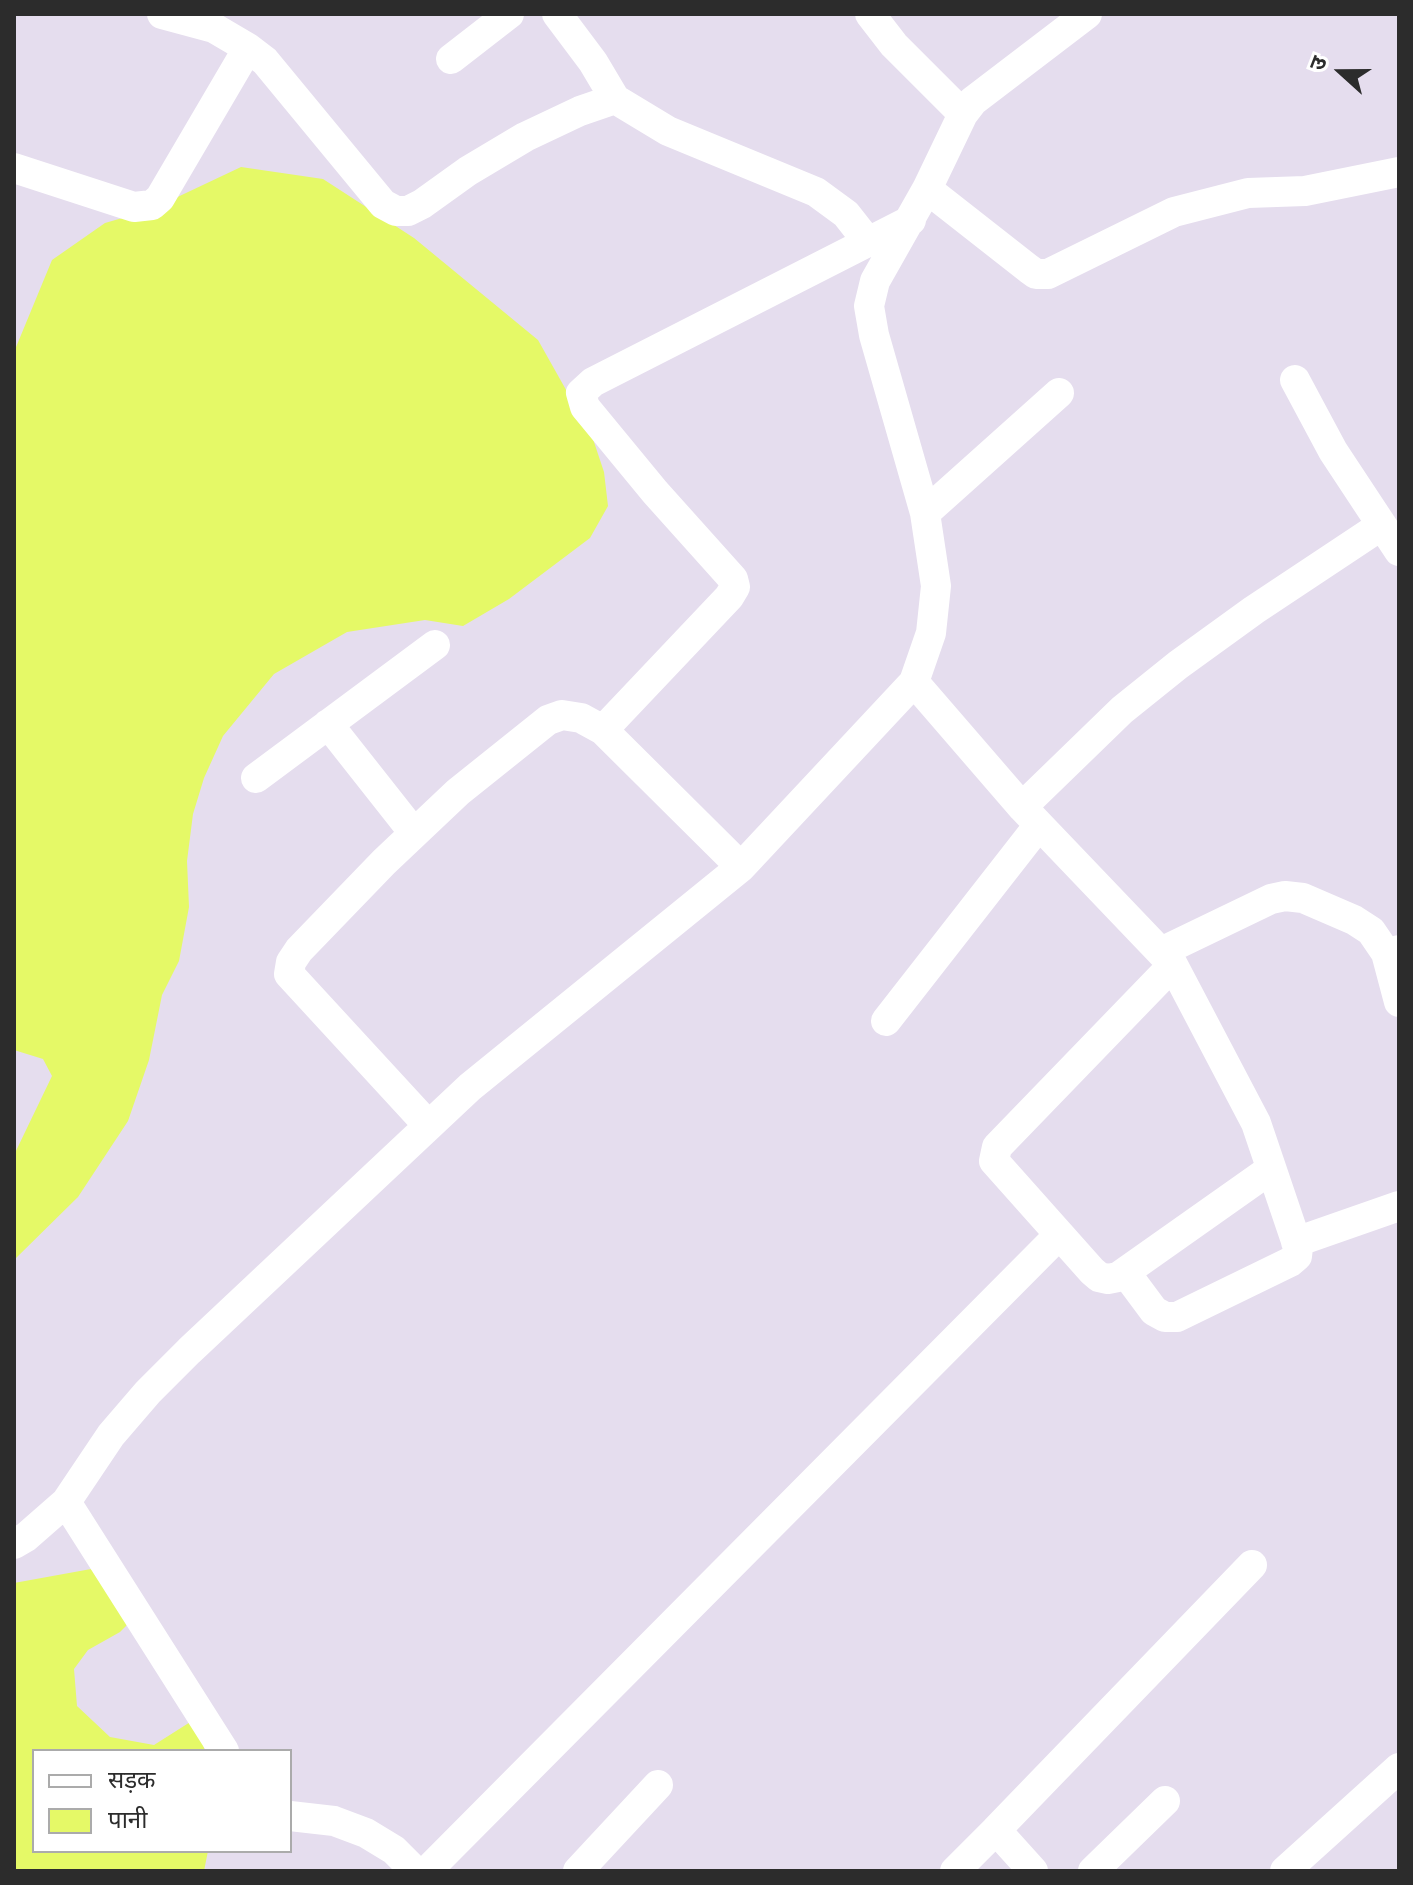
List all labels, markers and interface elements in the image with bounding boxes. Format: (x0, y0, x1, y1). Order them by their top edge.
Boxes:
north arrow (1301, 32, 1381, 112)
text: उ (1303, 52, 1333, 74)
legend (32, 1749, 292, 1853)
text: सड़क (108, 1765, 156, 1794)
text: पानी (108, 1805, 147, 1834)

